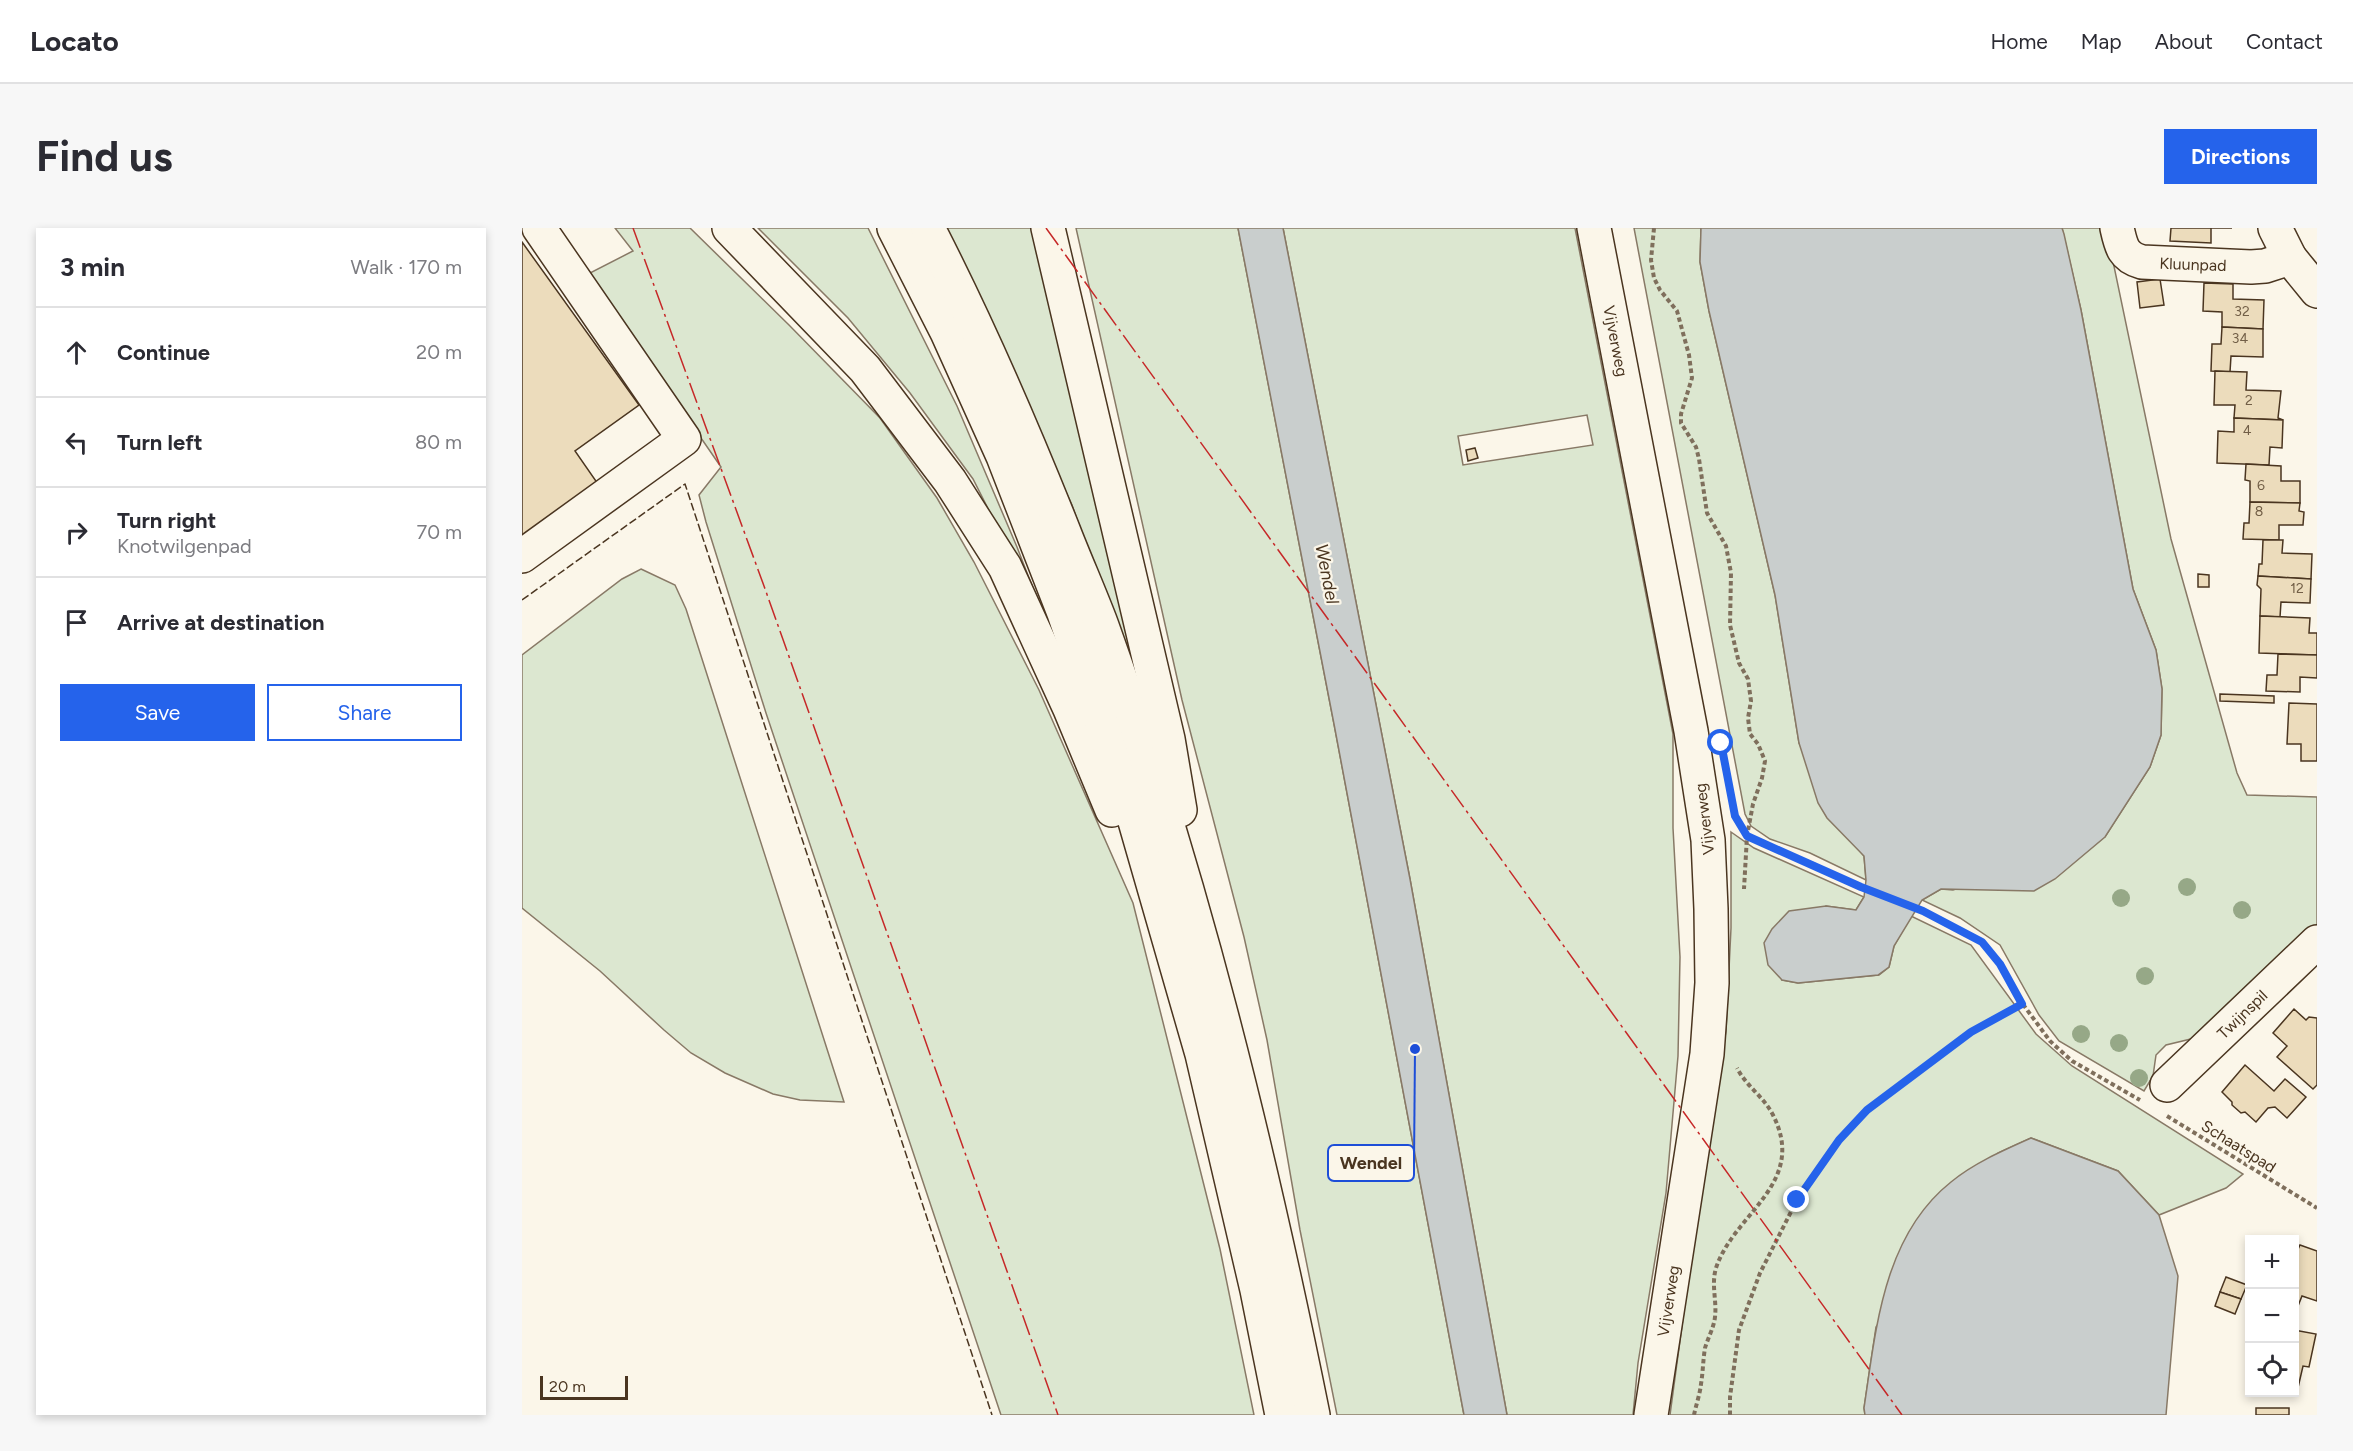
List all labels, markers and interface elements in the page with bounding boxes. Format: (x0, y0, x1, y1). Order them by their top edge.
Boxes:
text: Locato (30, 24, 119, 58)
text: Home (1991, 29, 2048, 54)
text: Map (2081, 29, 2122, 54)
text: About (2155, 29, 2213, 54)
text: Contact (2246, 29, 2323, 54)
button: Directions (2164, 129, 2317, 184)
text: Find us (36, 131, 173, 182)
text: 3 min (60, 251, 125, 283)
street label: Kluunpad (2159, 254, 2227, 275)
text: Walk · 170 m (351, 255, 462, 279)
house number: 32 (2234, 303, 2250, 320)
street label: Vijverweg (1599, 304, 1632, 378)
house number: 34 (2232, 330, 2248, 347)
icon: ahead (60, 336, 93, 369)
text: Continue (117, 339, 210, 366)
text: 20 m (416, 340, 462, 364)
house number: 2 (2245, 392, 2253, 409)
house number: 4 (2243, 422, 2252, 439)
icon: left (60, 426, 93, 459)
text: Turn left (117, 429, 203, 456)
text: 80 m (415, 430, 462, 454)
house number: 6 (2257, 477, 2265, 494)
house number: 8 (2255, 503, 2263, 520)
text: Turn right (117, 507, 216, 534)
icon: right (60, 516, 93, 549)
text: 70 m (416, 520, 462, 544)
text: Knotwilgenpad (117, 534, 252, 558)
water label: Wendel (1310, 542, 1344, 607)
house number: 12 (2290, 580, 2304, 597)
icon: arrive (60, 606, 93, 639)
text: Arrive at destination (117, 609, 325, 636)
button: Save (60, 684, 255, 741)
button: Share (267, 684, 462, 741)
route start (1707, 729, 1733, 755)
street label: Vijverweg (1691, 782, 1718, 856)
street label: Twijnspil (2213, 986, 2271, 1043)
street label: Schaatspad (2198, 1116, 2279, 1177)
callout: Wendel (1328, 1145, 1414, 1181)
text: Wendel (1340, 1152, 1402, 1174)
route end (1783, 1186, 1809, 1212)
map controls (2245, 1235, 2299, 1397)
button: + (2245, 1235, 2299, 1289)
street label: Vijverweg (1653, 1264, 1683, 1338)
button: − (2245, 1289, 2299, 1343)
button: locate (2245, 1343, 2299, 1397)
scale bar (540, 1373, 628, 1400)
text: 20 m (549, 1377, 586, 1396)

